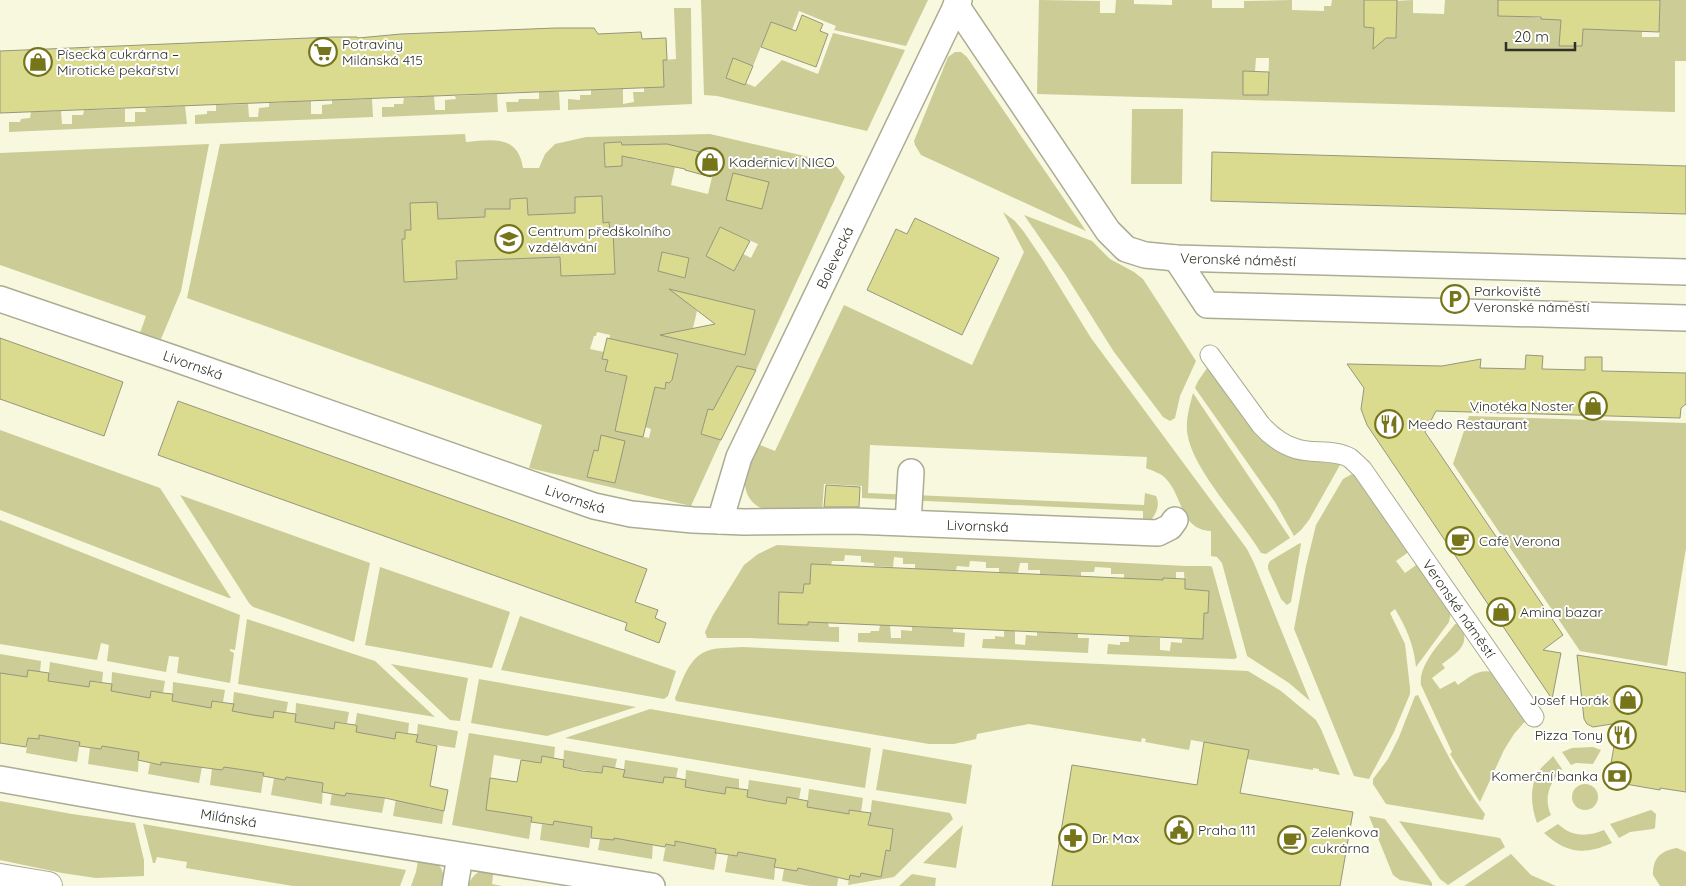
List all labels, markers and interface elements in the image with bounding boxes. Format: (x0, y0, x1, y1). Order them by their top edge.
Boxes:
scale bar (1506, 20, 1575, 52)
text: 20 m (1514, 27, 1549, 46)
place label: Potraviny Milánská 415 (342, 35, 423, 69)
supermarket icon: Potraviny Milánská 415 (308, 37, 338, 67)
place label: Písecká cukrárna – Mirotické pekařství (57, 45, 179, 79)
shop icon: Písecká cukrárna – Mirotické pekařství (23, 47, 53, 77)
shop icon: Kadeřnicví NICO (695, 147, 725, 177)
place label: Kadeřnicví NICO (729, 153, 835, 171)
place label: Centrum předškolního vzdělávání (528, 222, 671, 256)
school or university icon: Centrum předškolního vzdělávání (494, 224, 524, 254)
street label: Bolevecká (812, 224, 858, 292)
street label: Veronské náměstí (1180, 249, 1296, 270)
place label: Parkoviště Veronské náměstí (1474, 282, 1590, 316)
parking icon: Parkoviště Veronské náměstí (1440, 284, 1470, 314)
street label: Livornská (161, 346, 225, 384)
shop icon: Vinotéka Noster (1578, 391, 1608, 421)
place label: Vinotéka Noster (1470, 397, 1575, 415)
restaurant icon: Meedo Restaurant (1374, 409, 1404, 439)
place label: Meedo Restaurant (1408, 415, 1528, 433)
street label: Livornská (543, 481, 607, 517)
street label: Livornská (946, 516, 1009, 536)
cafe icon: Café Verona (1445, 526, 1475, 556)
place label: Café Verona (1479, 532, 1560, 550)
street label: Veronské náměstí (1419, 556, 1499, 661)
shop icon: Amina bazar (1486, 597, 1516, 627)
place label: Amina bazar (1520, 603, 1603, 621)
shop icon: Josef Horák (1613, 685, 1643, 715)
place label: Josef Horák (1529, 691, 1609, 709)
restaurant icon: Pizza Tony (1607, 720, 1637, 750)
place label: Pizza Tony (1535, 726, 1603, 744)
bank icon: Komerční banka (1602, 761, 1632, 791)
place label: Komerční banka (1491, 767, 1598, 785)
street label: Milánská (199, 805, 258, 831)
public building icon: Praha 111 (1164, 815, 1194, 845)
place label: Praha 111 (1198, 821, 1256, 839)
pharmacy icon: Dr. Max (1058, 823, 1088, 853)
place label: Zelenkova cukrárna (1311, 823, 1378, 857)
cafe icon: Zelenkova cukrárna (1277, 825, 1307, 855)
place label: Dr. Max (1092, 829, 1139, 847)

